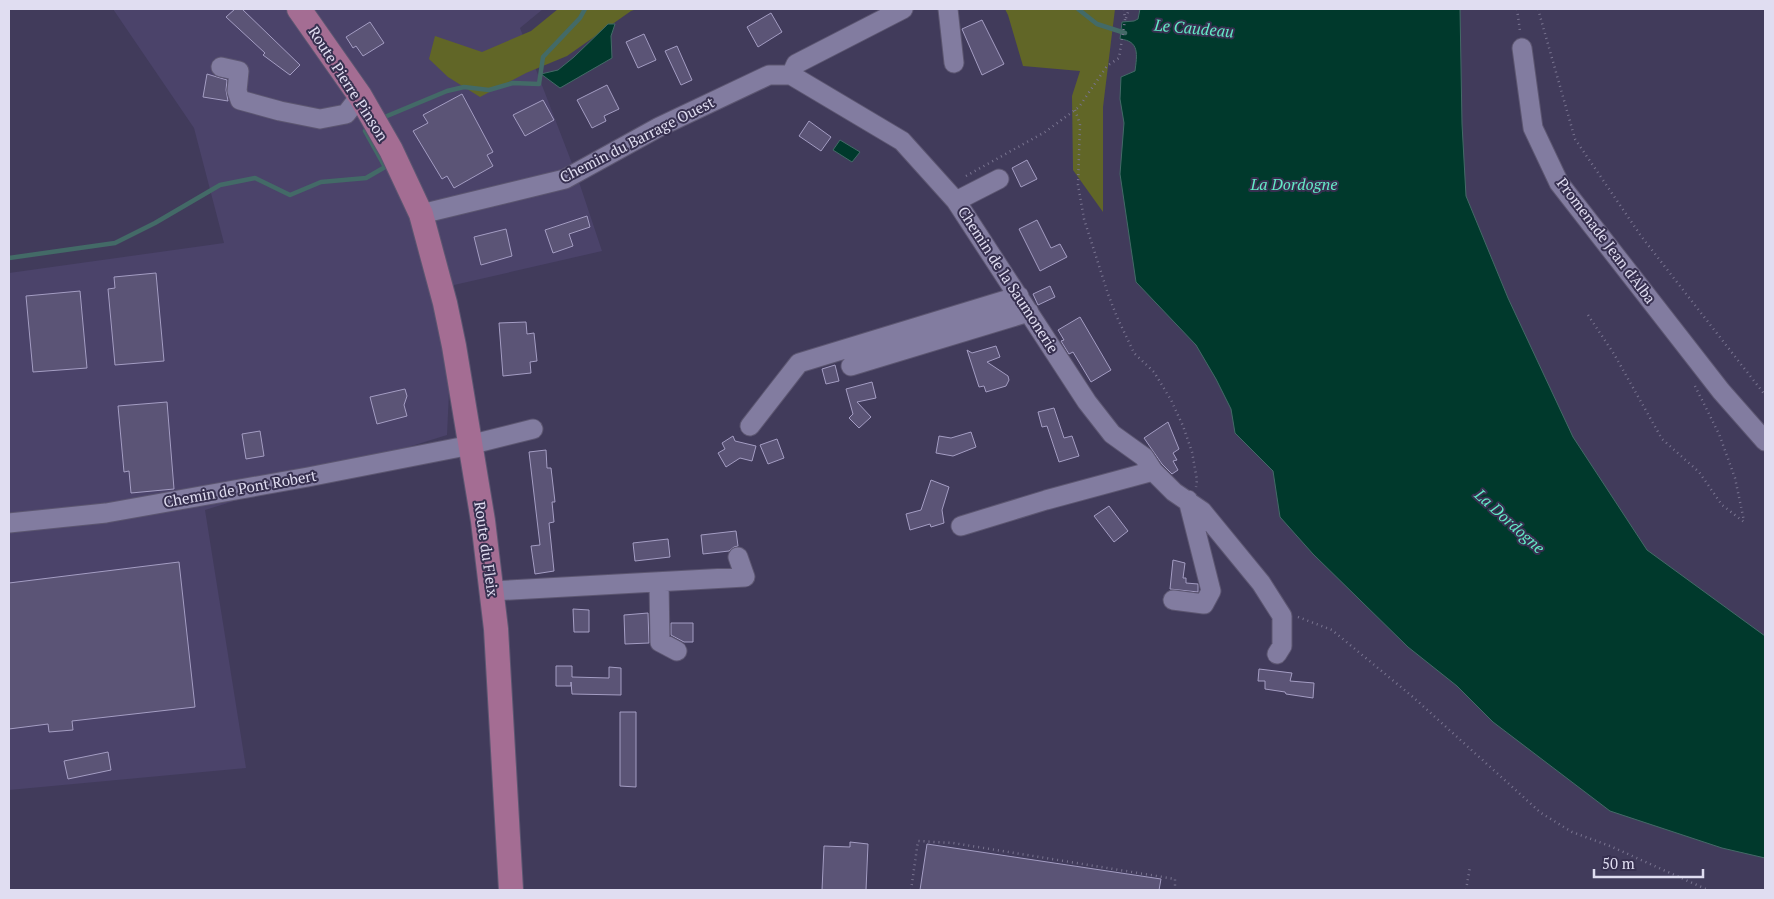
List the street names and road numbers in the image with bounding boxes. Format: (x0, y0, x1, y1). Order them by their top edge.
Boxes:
street label: Route Pierre Pinson (304, 22, 393, 145)
street label: Chemin du Barrage Ouest (556, 91, 718, 187)
street label: Promenade Jean d'Alba (1553, 173, 1661, 308)
street label: Chemin de la Saumonerie (954, 202, 1064, 357)
street label: Chemin de Pont Robert (162, 465, 318, 511)
street label: Route du Fleix (470, 500, 504, 598)

